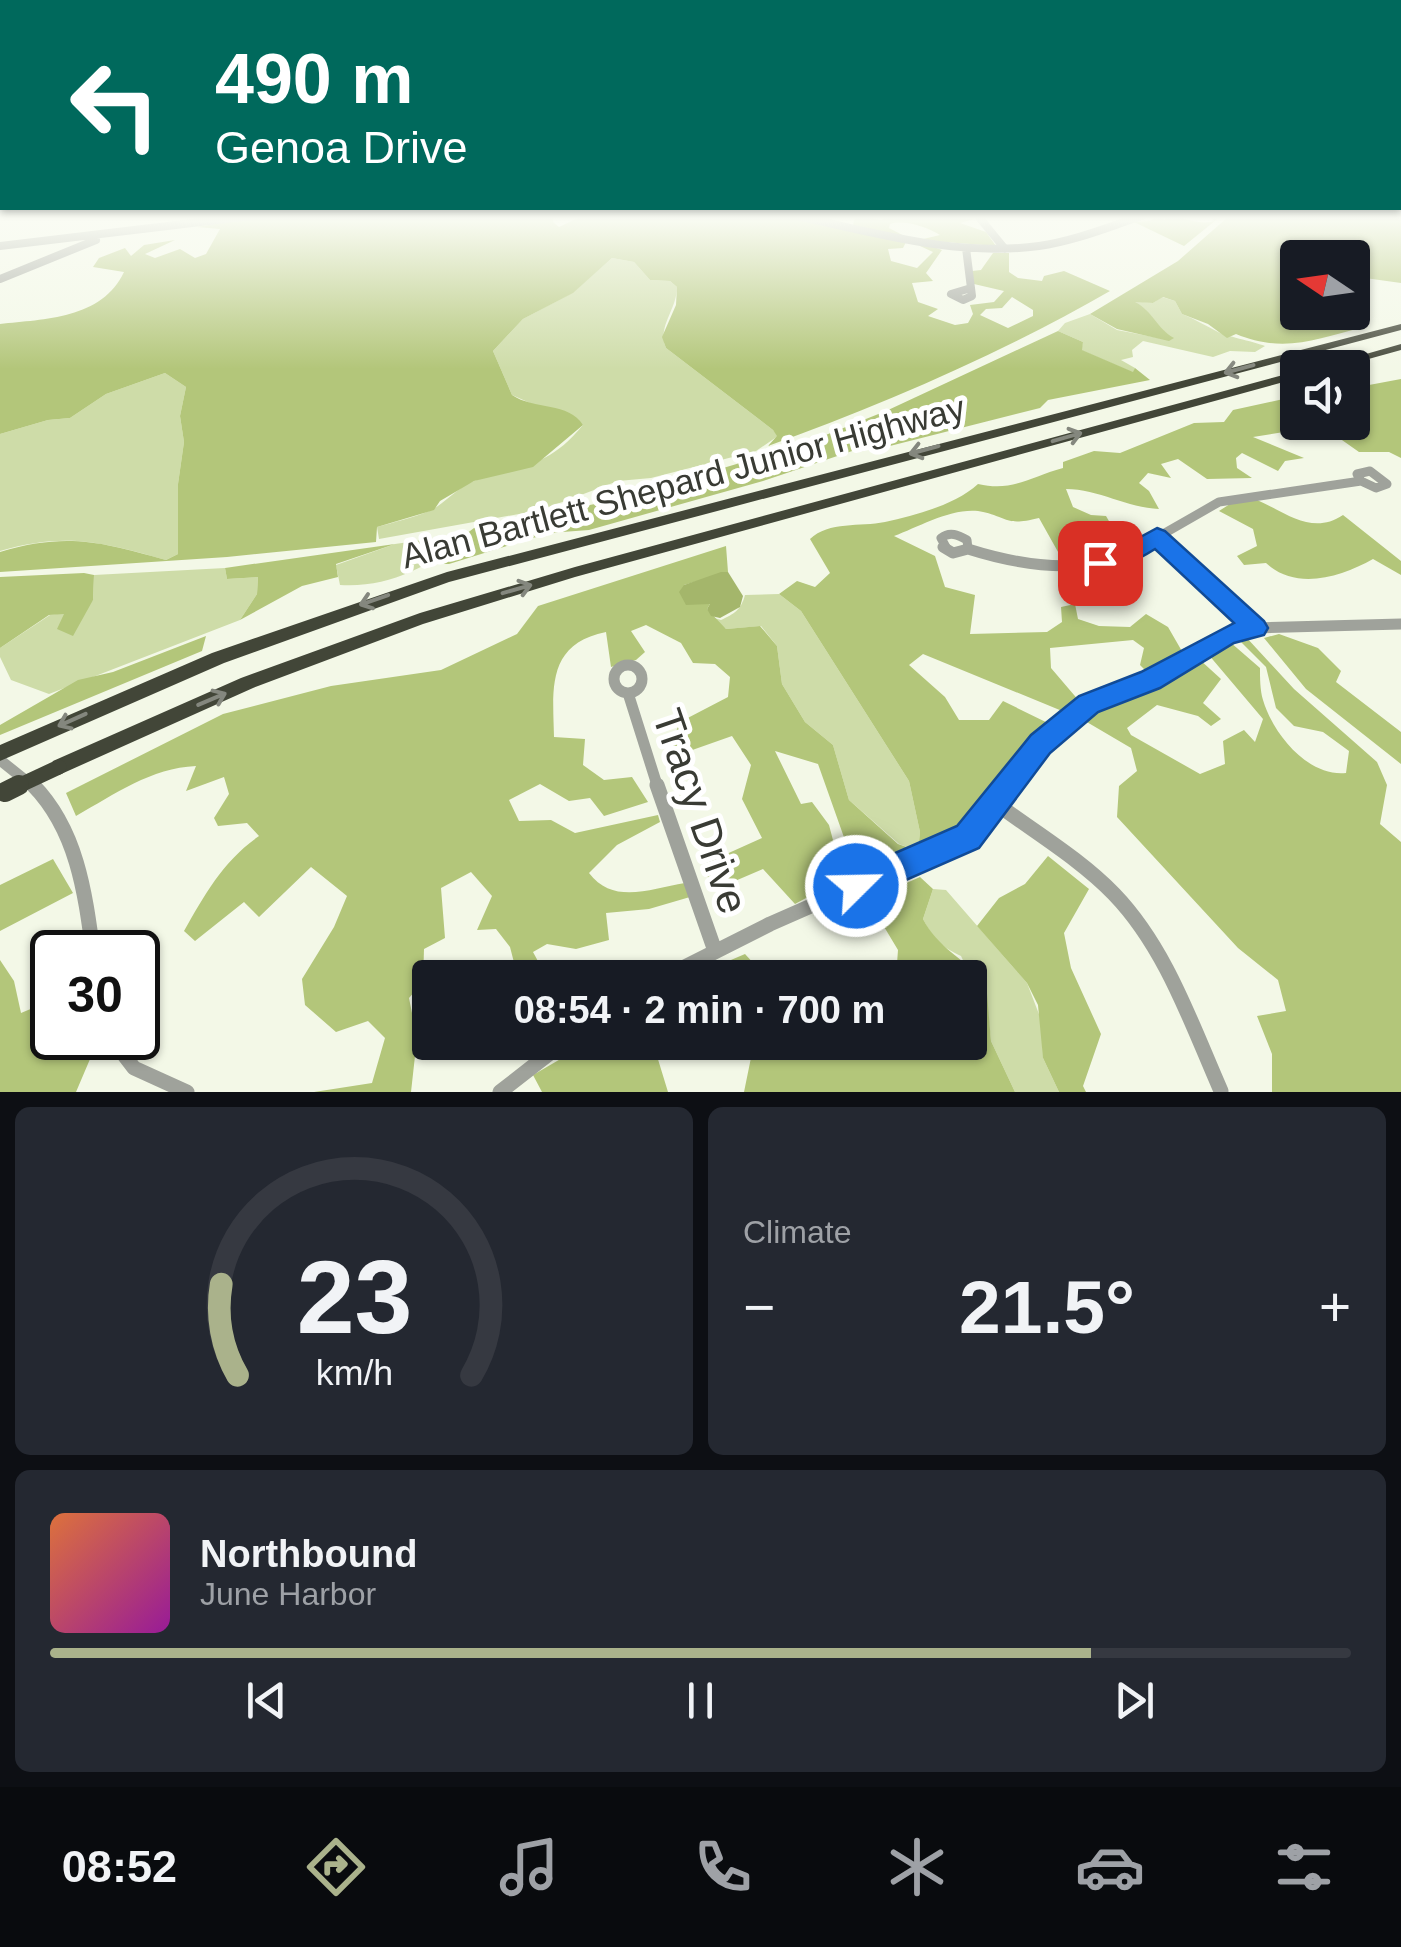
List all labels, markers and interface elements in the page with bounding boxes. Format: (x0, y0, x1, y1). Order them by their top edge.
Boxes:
icon: left (50, 40, 180, 170)
text: 490 m (215, 40, 413, 118)
text: Genoa Drive (215, 122, 468, 173)
north arrow (1280, 240, 1370, 330)
map controls (1280, 240, 1370, 440)
button: sound (1280, 350, 1370, 440)
one-way arrow (1224, 360, 1255, 379)
street label: Alan Bartlett Shepard Junior Highway (397, 387, 969, 576)
one-way arrow (1051, 427, 1082, 445)
one-way arrow (909, 442, 940, 461)
pin (1058, 521, 1143, 606)
icon: arrive (1073, 536, 1128, 591)
one-way arrow (501, 579, 532, 597)
one-way arrow (359, 593, 391, 611)
one-way arrow (196, 689, 227, 707)
street label: Tracy Drive (644, 703, 757, 920)
one-way arrow (58, 711, 88, 730)
position arrow (804, 834, 908, 938)
speed limit sign: 30 (30, 930, 160, 1060)
text: 08:54 · 2 min · 700 m (514, 989, 885, 1031)
text: Climate (743, 1214, 851, 1250)
text: 23 (296, 1239, 412, 1355)
text: 21.5° (959, 1265, 1135, 1349)
text: − (743, 1276, 775, 1338)
text: + (1319, 1276, 1351, 1338)
text: km/h (315, 1353, 393, 1393)
text: Northbound (200, 1533, 417, 1575)
text: June Harbor (200, 1576, 376, 1612)
icon: previous (239, 1673, 294, 1728)
icon: pause (673, 1673, 728, 1728)
icon: next (1107, 1673, 1162, 1728)
icon: directions (301, 1832, 371, 1902)
icon: music (494, 1832, 564, 1902)
icon: phone (688, 1832, 758, 1902)
icon: climate (882, 1832, 952, 1902)
icon: car (1075, 1832, 1145, 1902)
icon: filters (1269, 1832, 1339, 1902)
text: 08:52 (62, 1841, 177, 1892)

